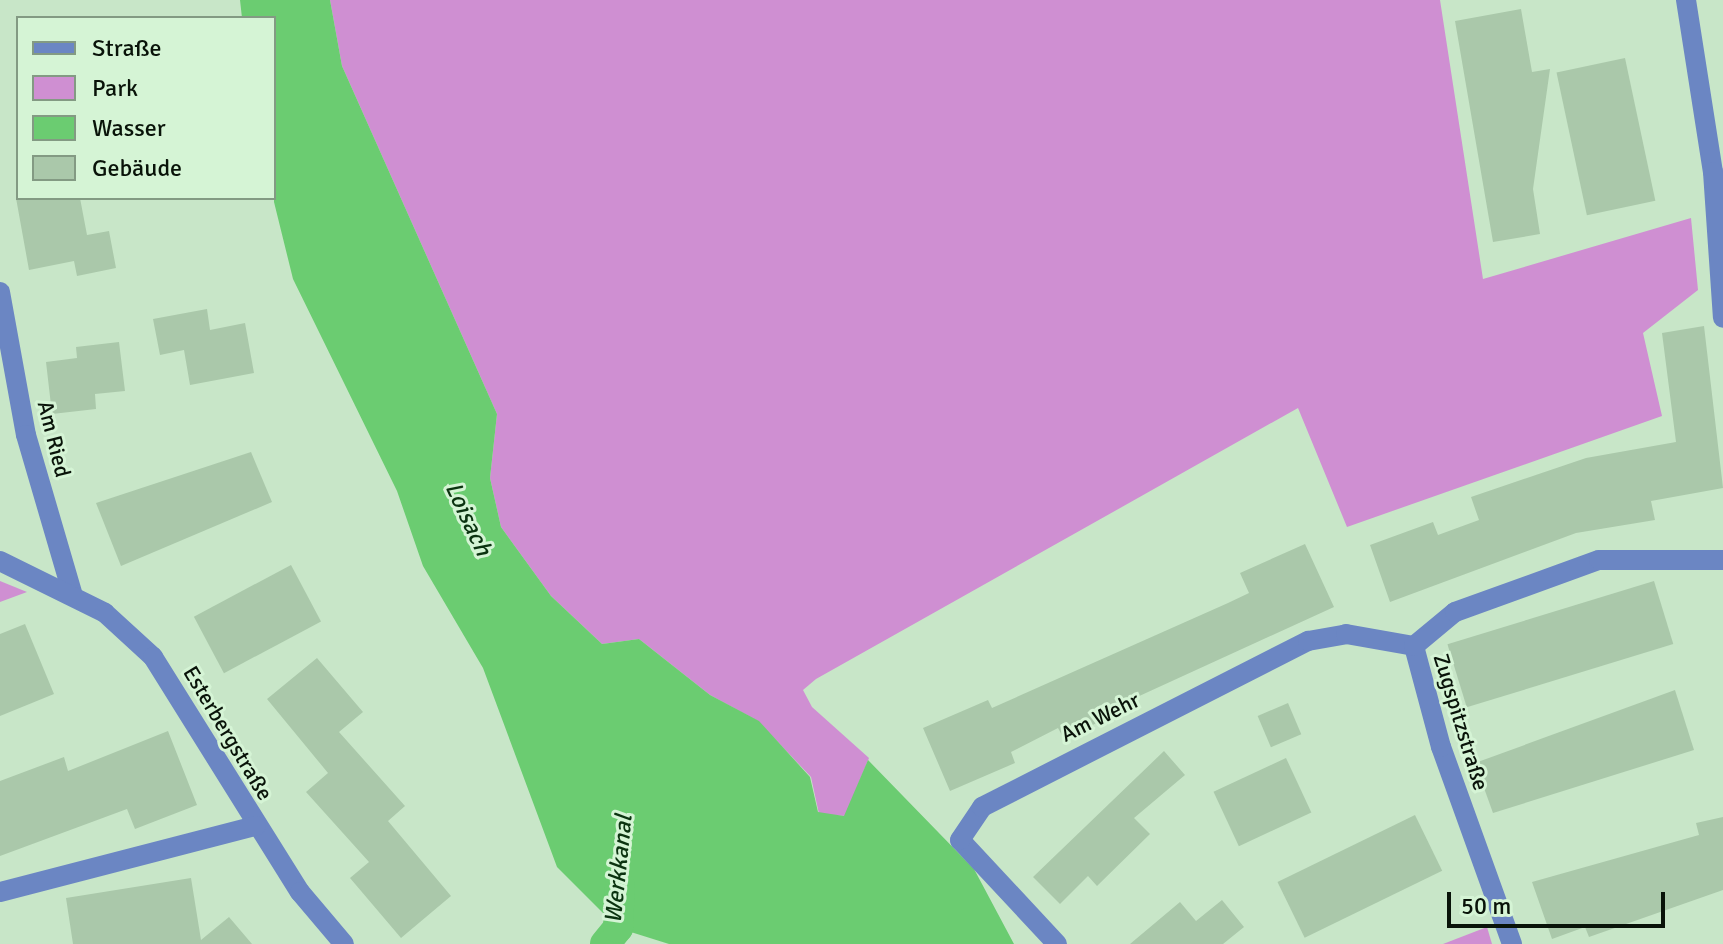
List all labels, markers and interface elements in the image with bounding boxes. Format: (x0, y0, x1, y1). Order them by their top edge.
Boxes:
legend (16, 16, 276, 200)
text: Straße (92, 33, 162, 63)
text: Park (92, 73, 138, 103)
text: Wasser (92, 113, 166, 143)
text: Gebäude (92, 153, 182, 183)
street label: Am Ried (32, 398, 76, 480)
water label: Loisach (438, 478, 498, 560)
street label: Zugspitzstraße (1428, 650, 1494, 794)
street label: Esterbergstraße (178, 661, 278, 805)
street label: Am Wehr (1056, 687, 1144, 747)
water label: Werkkanal (599, 813, 639, 925)
scale bar (1451, 876, 1669, 926)
text: 50 m (1461, 891, 1511, 921)

